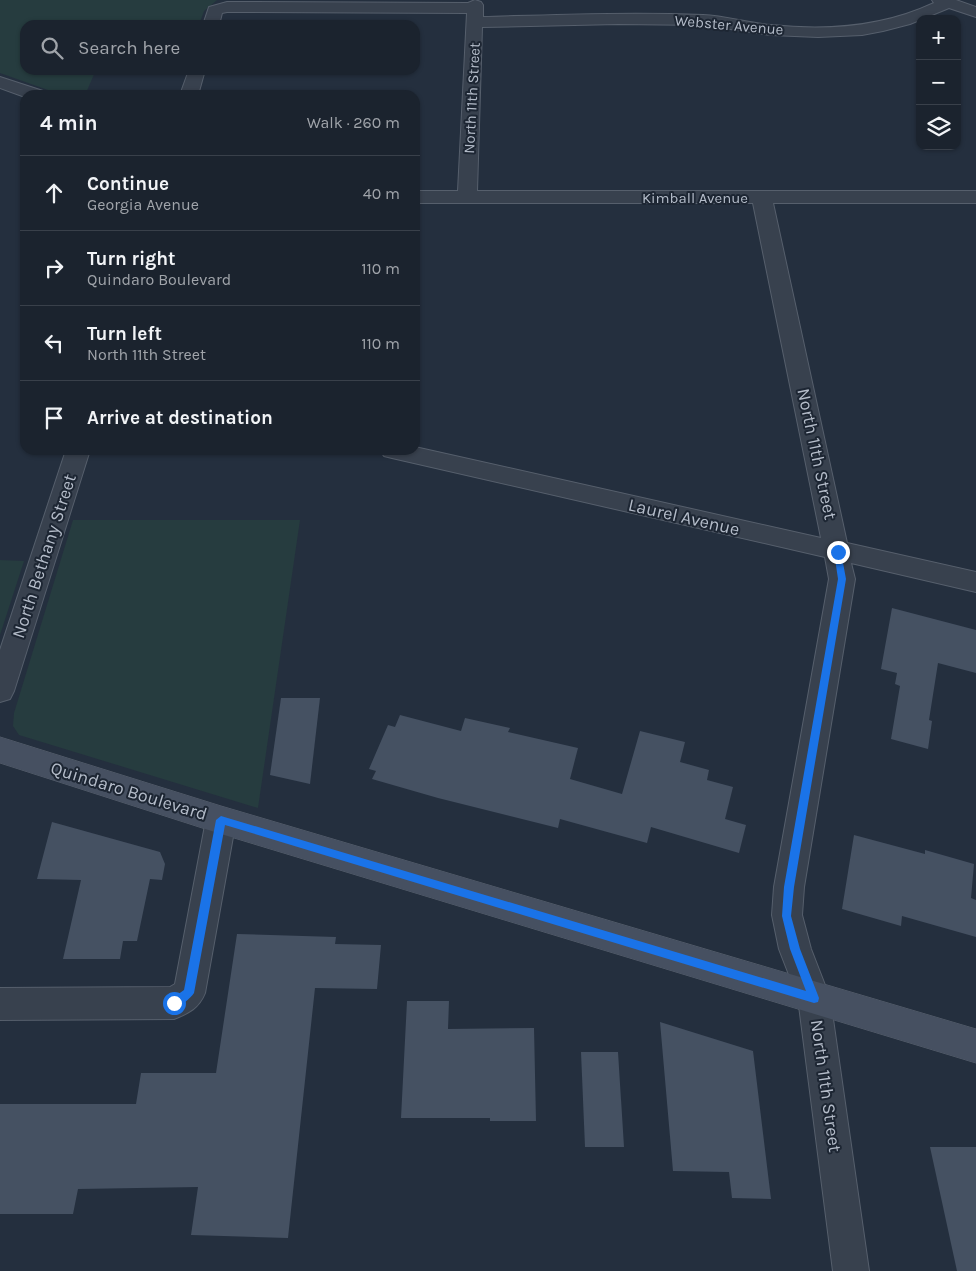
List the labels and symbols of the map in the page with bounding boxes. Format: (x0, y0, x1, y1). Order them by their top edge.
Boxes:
street label: Webster Avenue (674, 11, 784, 39)
street label: North 11th Street (460, 42, 484, 154)
street label: Kimball Avenue (642, 189, 748, 207)
street label: North 11th Street (792, 386, 842, 522)
street label: North Bethany Street (7, 471, 81, 641)
street label: Laurel Avenue (626, 494, 742, 540)
route end (827, 541, 850, 564)
street label: Quindaro Boulevard (48, 757, 210, 825)
route start (163, 992, 186, 1015)
street label: North 11th Street (806, 1018, 846, 1154)

